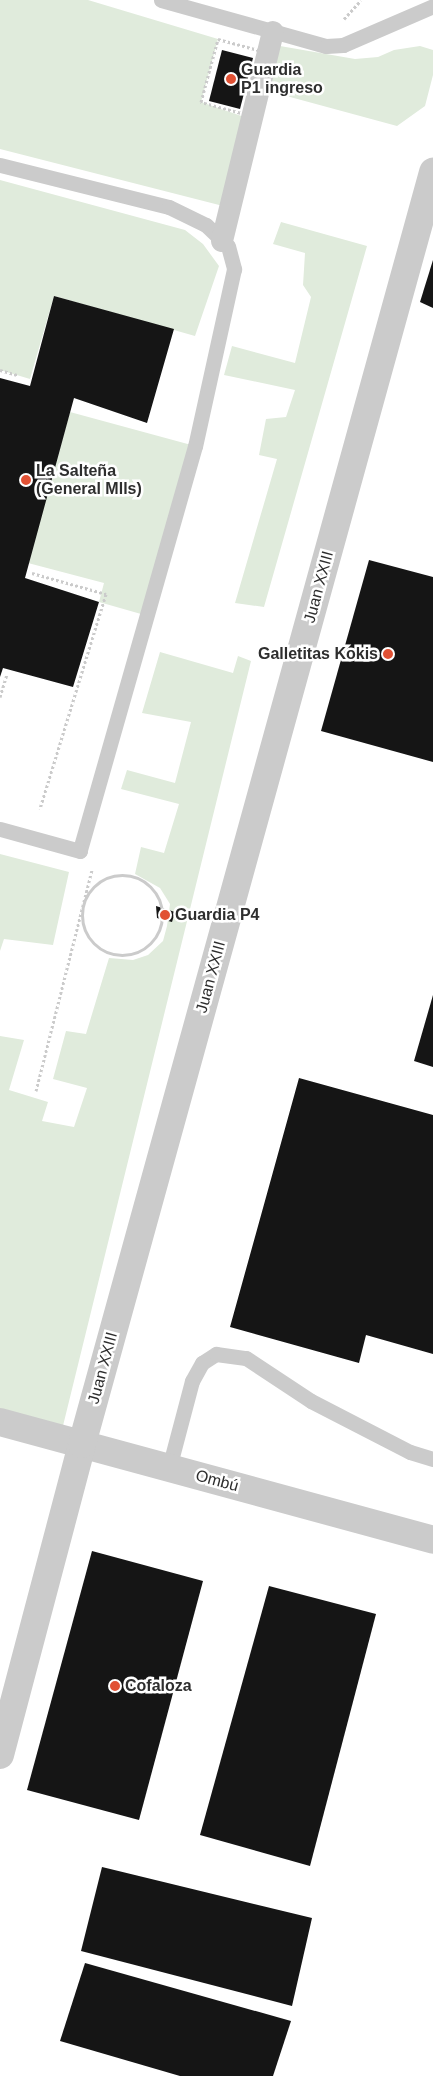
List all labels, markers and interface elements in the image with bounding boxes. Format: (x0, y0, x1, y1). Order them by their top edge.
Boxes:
place label: Guardia P1 ingreso (241, 60, 323, 98)
marker: Guardia P1 ingreso (225, 73, 237, 85)
place label: La Salteña (General Mlls) (36, 461, 142, 499)
marker: La Salteña (General Mlls) (20, 474, 32, 486)
street label: Juan XXIII (300, 549, 338, 625)
place label: Galletitas Kokis (258, 644, 378, 664)
marker: Galletitas Kokis (382, 648, 394, 660)
place label: Guardia P4 (175, 905, 259, 925)
marker: Guardia P4 (159, 909, 171, 921)
street label: Juan XXIII (192, 939, 230, 1015)
street label: Juan XXIII (84, 1330, 122, 1406)
street label: Ombú (193, 1466, 241, 1496)
place label: Cofaloza (125, 1676, 192, 1696)
marker: Cofaloza (109, 1680, 121, 1692)

